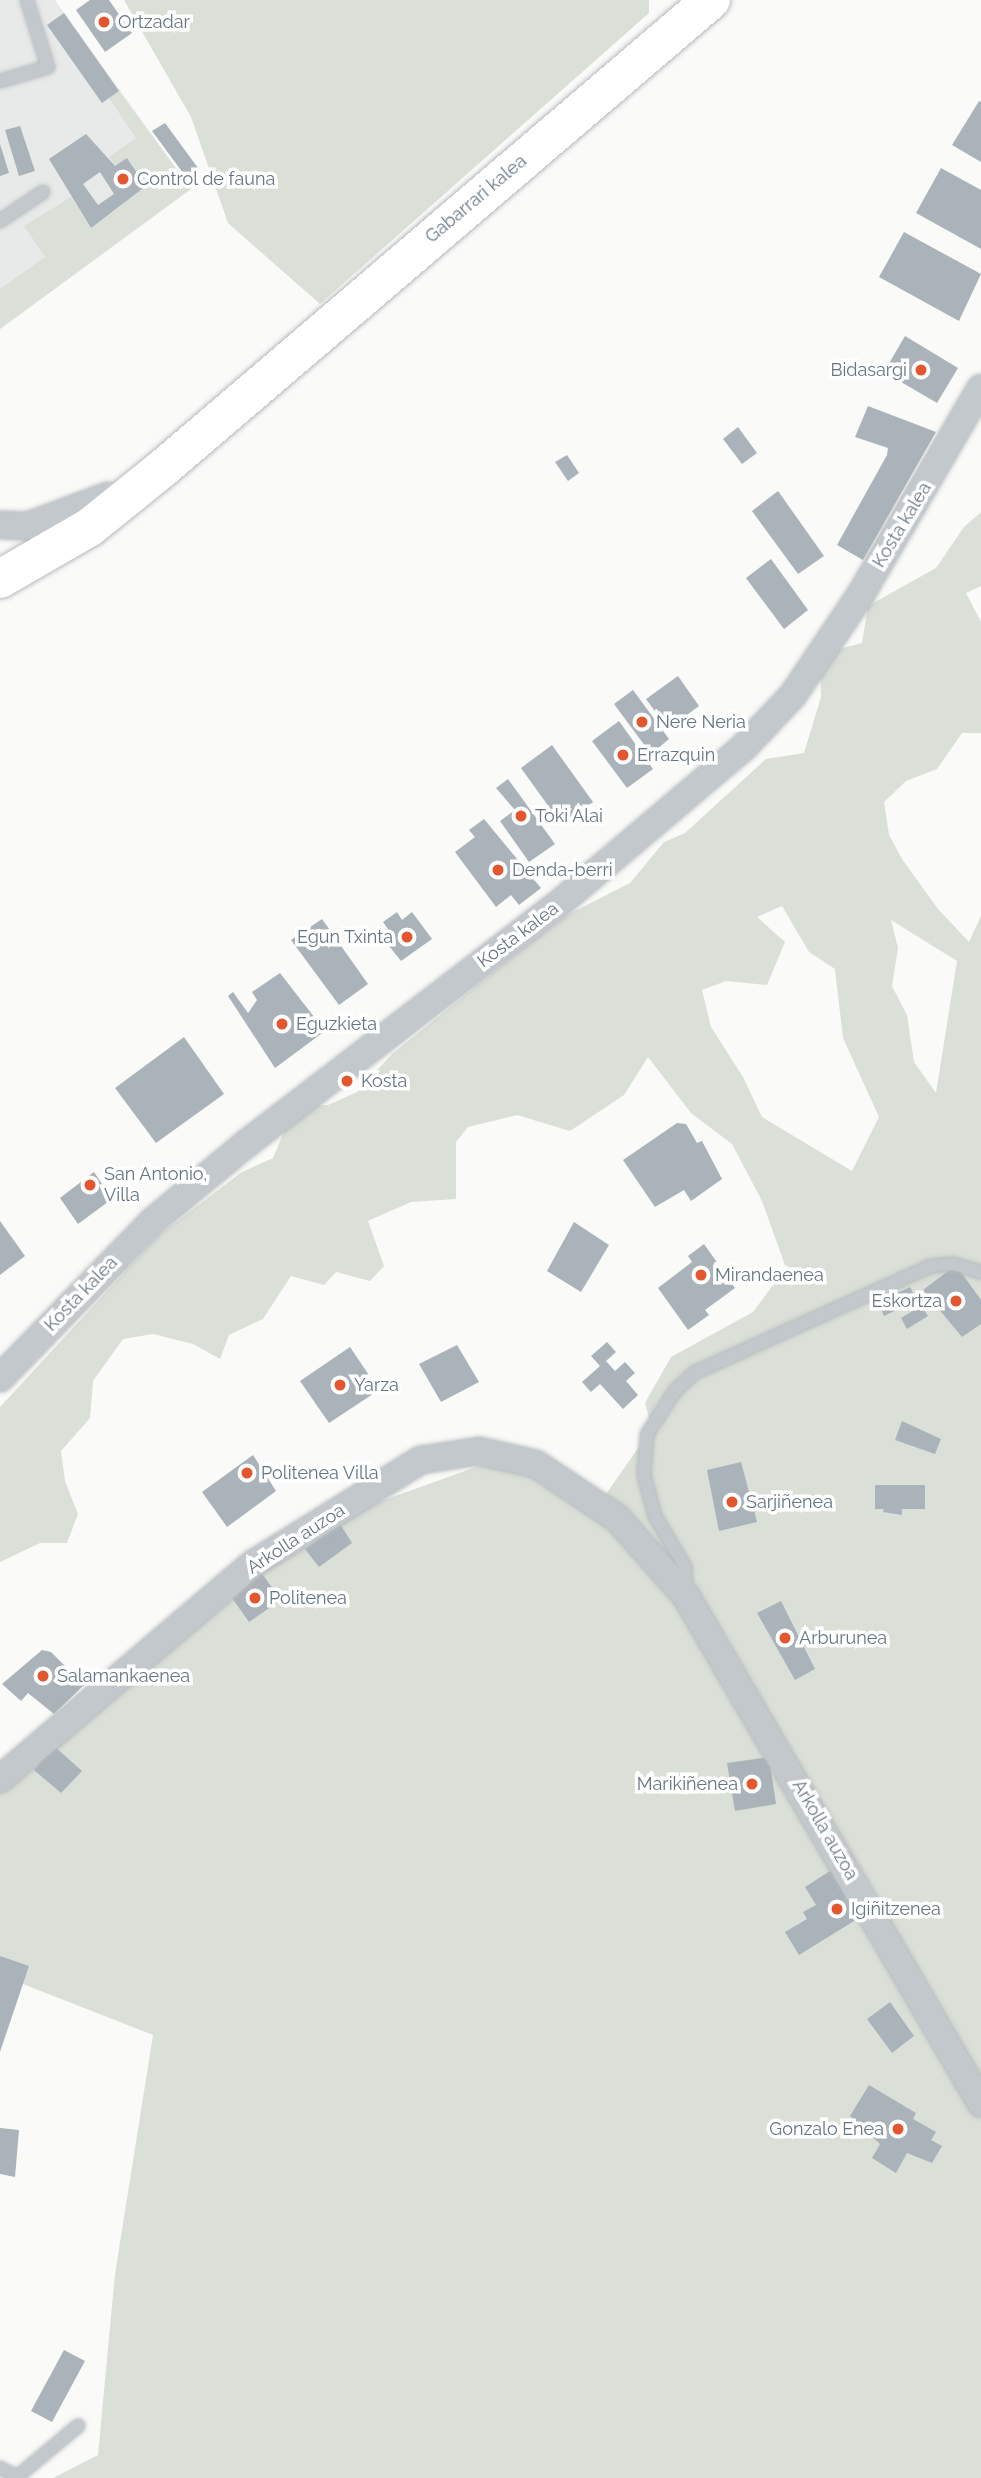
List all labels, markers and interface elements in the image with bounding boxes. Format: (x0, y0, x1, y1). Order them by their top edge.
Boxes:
place label: Ortzadar (118, 11, 190, 33)
marker: Ortzadar (96, 14, 112, 30)
street label: Gabarrari kalea (421, 150, 531, 248)
place label: Control de fauna (137, 168, 276, 190)
marker: Control de fauna (115, 171, 131, 187)
place label: Bidasargi (830, 359, 907, 381)
marker: Bidasargi (913, 362, 929, 378)
street label: Kosta kalea (868, 479, 936, 571)
place label: Nere Neria (656, 711, 746, 733)
marker: Nere Neria (634, 714, 650, 730)
place label: Errazquin (637, 744, 715, 766)
marker: Errazquin (615, 747, 631, 763)
place label: Toki Alai (535, 805, 604, 827)
marker: Toki Alai (513, 808, 529, 824)
place label: Denda-berri (512, 859, 613, 881)
marker: Denda-berri (490, 862, 506, 878)
street label: Kosta kalea (473, 898, 563, 972)
place label: Egun Txinta (296, 926, 393, 948)
marker: Egun Txinta (399, 929, 415, 945)
place label: Eguzkieta (296, 1013, 377, 1035)
marker: Eguzkieta (274, 1016, 290, 1032)
place label: Kosta (361, 1070, 407, 1092)
marker: Kosta (339, 1073, 355, 1089)
place label: San Antonio, Villa (104, 1164, 208, 1206)
marker: San Antonio, Villa (82, 1177, 98, 1193)
street label: Kosta kalea (40, 1252, 122, 1336)
place label: Mirandaenea (715, 1264, 824, 1286)
marker: Mirandaenea (693, 1267, 709, 1283)
place label: Eskortza (872, 1290, 942, 1312)
marker: Eskortza (948, 1293, 964, 1309)
place label: Yarza (354, 1374, 399, 1396)
marker: Yarza (332, 1377, 348, 1393)
place label: Politenea Villa (261, 1462, 379, 1484)
marker: Politenea Villa (239, 1465, 255, 1481)
place label: Sarjiñenea (746, 1491, 833, 1513)
marker: Sarjiñenea (724, 1494, 740, 1510)
street label: Arkolla auzoa (243, 1499, 349, 1579)
place label: Politenea (269, 1587, 347, 1609)
marker: Politenea (247, 1590, 263, 1606)
place label: Arburunea (799, 1627, 887, 1649)
marker: Arburunea (777, 1630, 793, 1646)
place label: Salamankaenea (57, 1665, 190, 1687)
marker: Salamankaenea (35, 1668, 51, 1684)
place label: Marikiñenea (637, 1773, 738, 1795)
marker: Marikiñenea (744, 1776, 760, 1792)
street label: Arkolla auzoa (788, 1776, 862, 1884)
place label: Igiñitzenea (851, 1898, 941, 1920)
marker: Igiñitzenea (829, 1901, 845, 1917)
place label: Gonzalo Enea (769, 2118, 884, 2140)
marker: Gonzalo Enea (890, 2121, 906, 2137)

